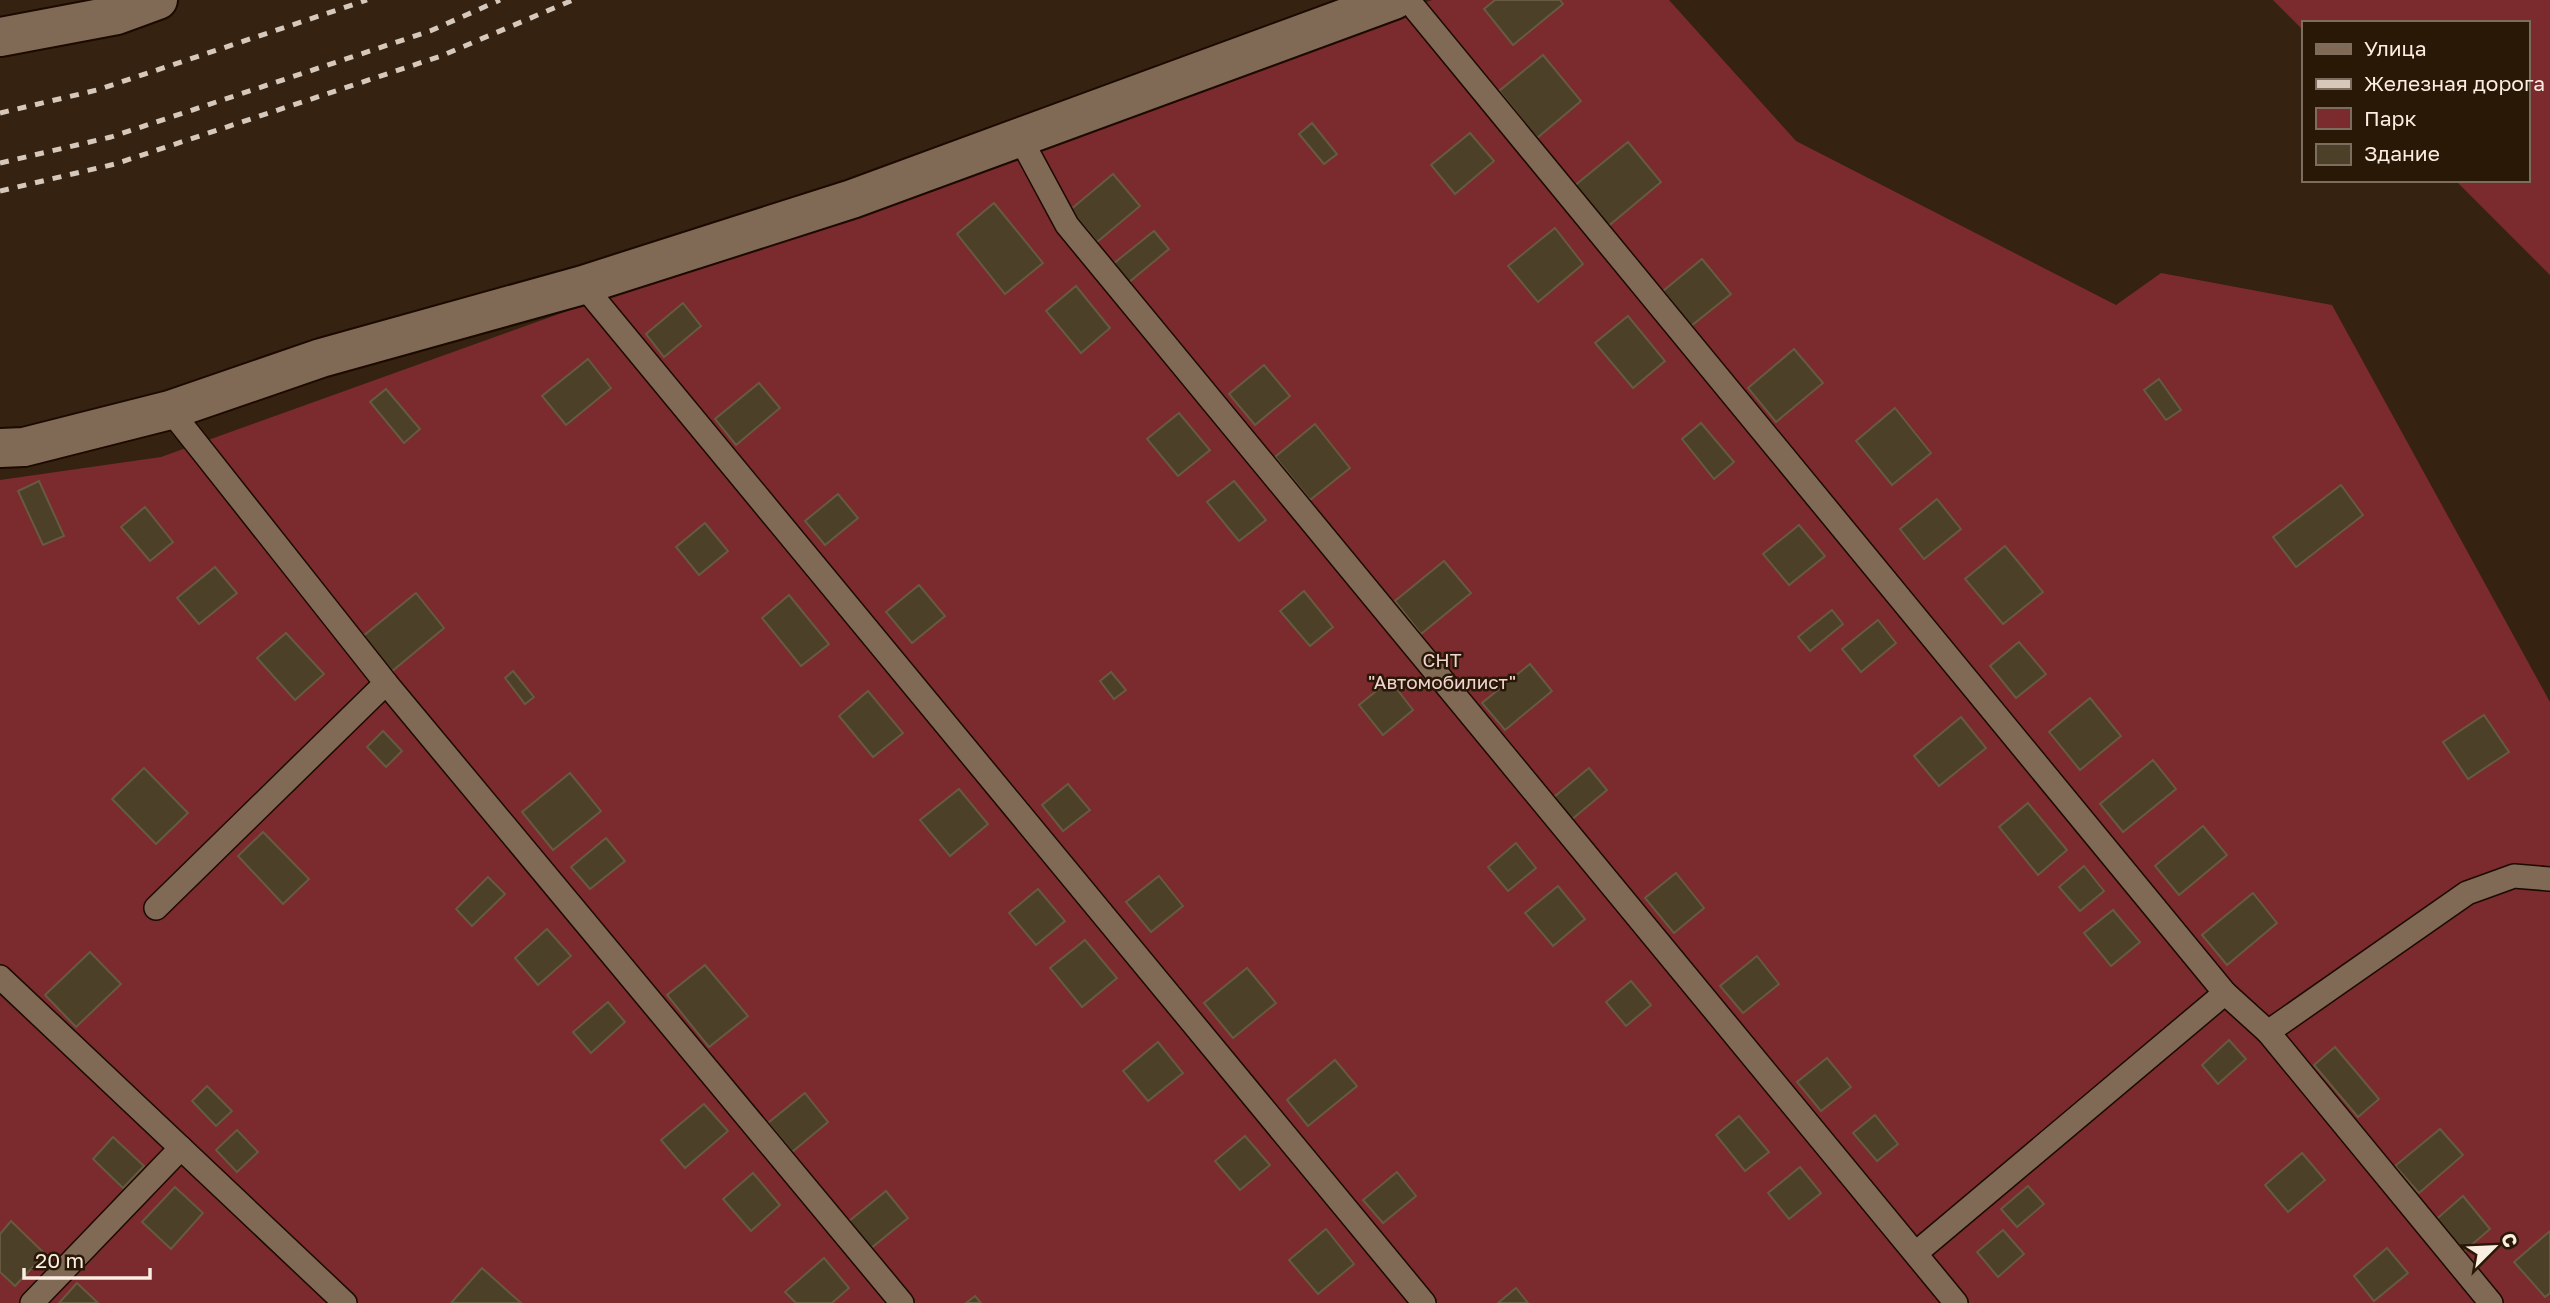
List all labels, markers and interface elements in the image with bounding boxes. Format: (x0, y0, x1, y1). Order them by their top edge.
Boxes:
legend (2302, 21, 2529, 182)
text: Улица (2364, 35, 2427, 61)
text: Железная дорога (2364, 70, 2545, 96)
text: Парк (2364, 105, 2417, 131)
text: Здание (2364, 140, 2440, 166)
park label: СНТ "Автомобилист" (1368, 648, 1516, 693)
north arrow (2459, 1212, 2529, 1282)
text: С (2497, 1229, 2523, 1251)
scale bar (24, 1236, 150, 1280)
text: 20 m (35, 1247, 84, 1273)

